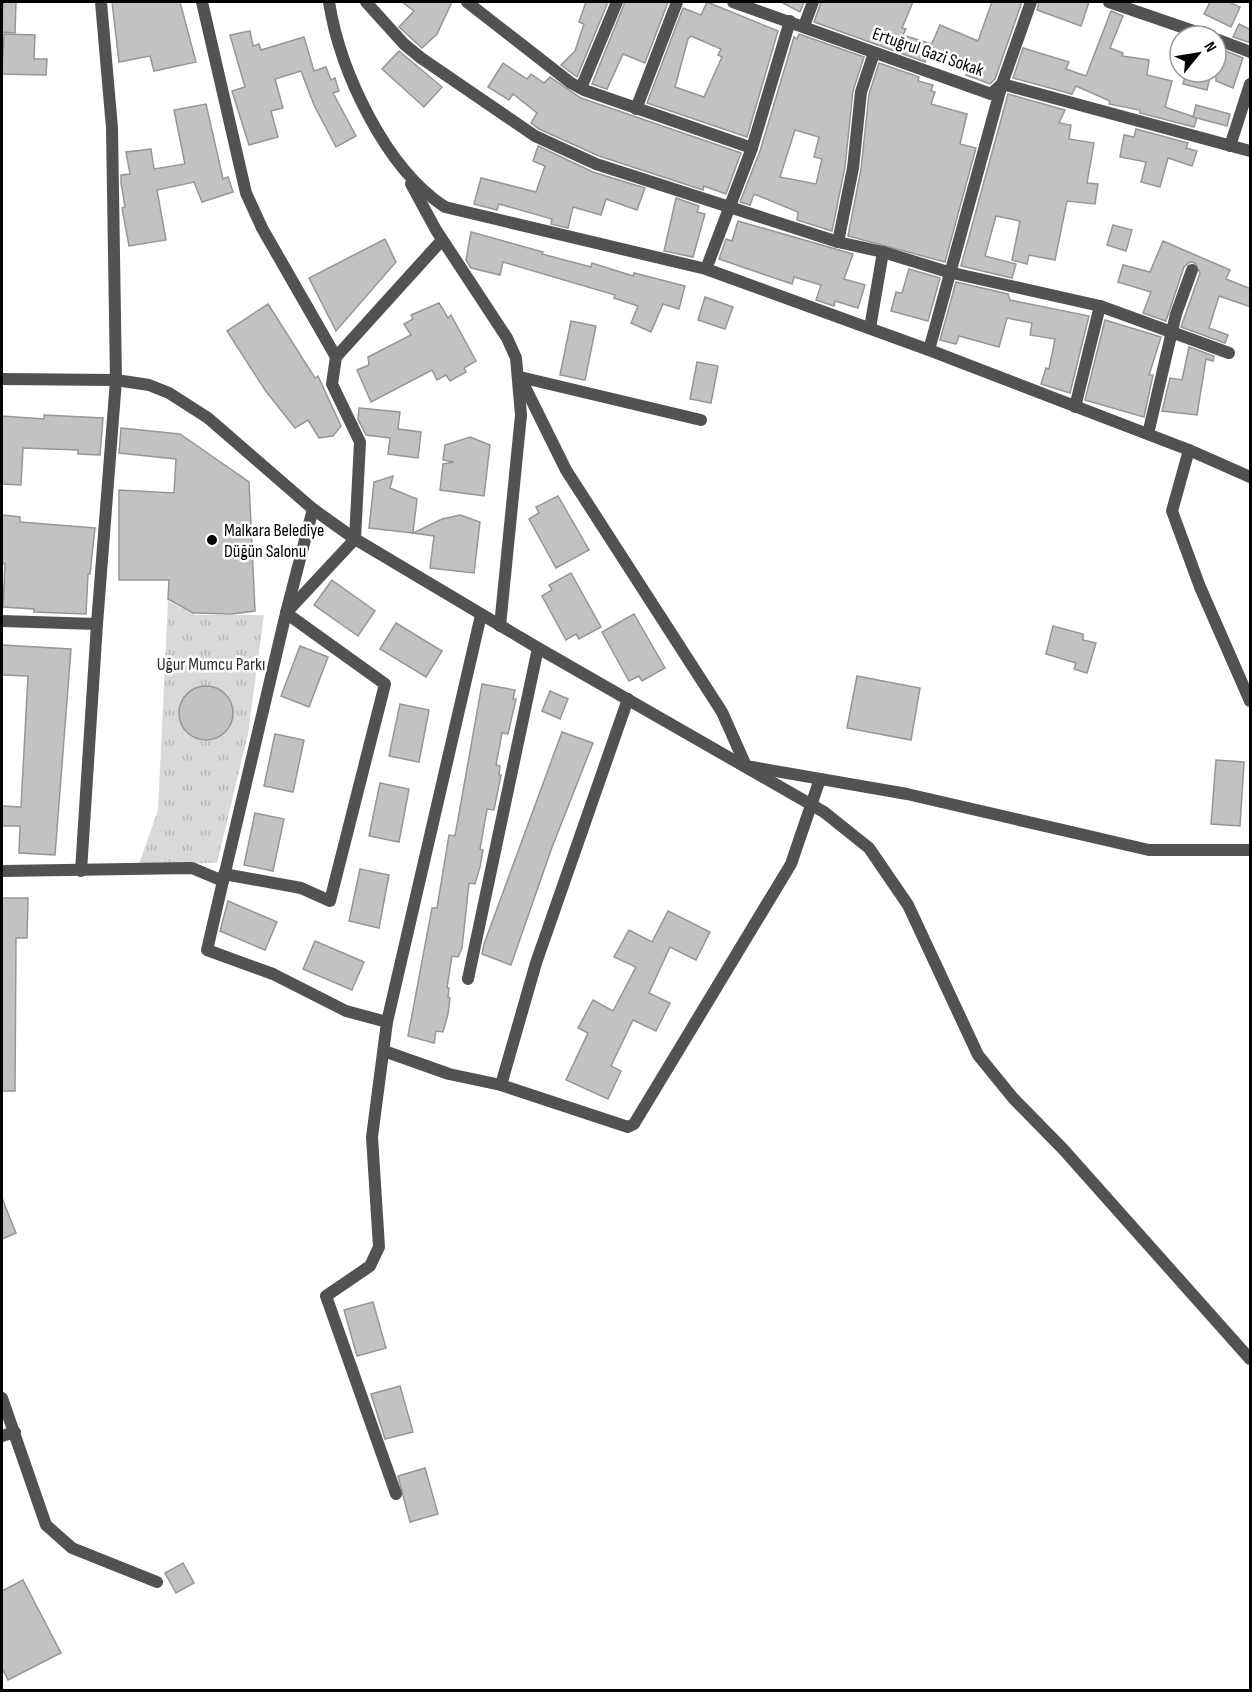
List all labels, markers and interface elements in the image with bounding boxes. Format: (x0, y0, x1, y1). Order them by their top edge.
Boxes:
street label: Ertuğrul Gazi Sokak (870, 23, 986, 81)
north arrow (1168, 24, 1228, 84)
text: N (1199, 39, 1220, 56)
place label: Malkara Belediye Düğün Salonu (224, 520, 324, 562)
marker: Malkara Belediye Düğün Salonu (205, 533, 219, 547)
park label: Uğur Mumcu Parkı (157, 654, 265, 675)

